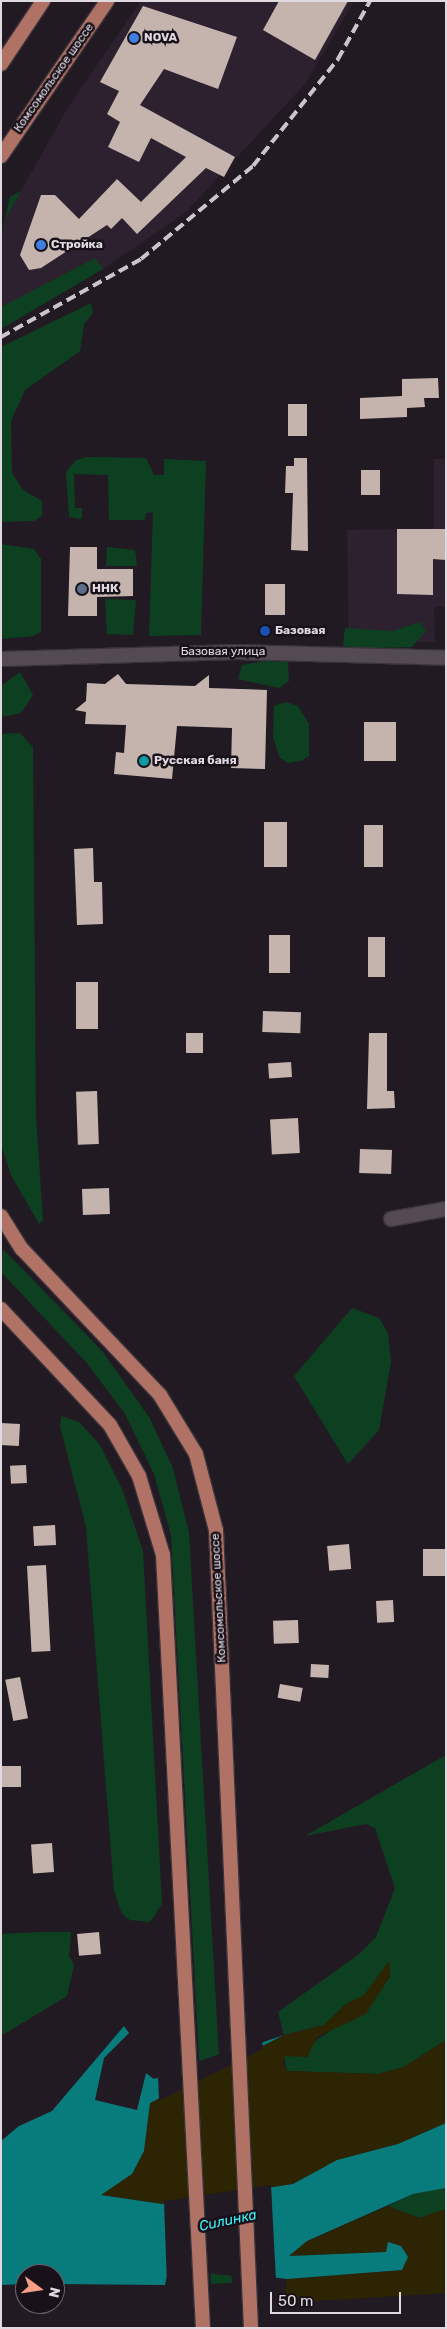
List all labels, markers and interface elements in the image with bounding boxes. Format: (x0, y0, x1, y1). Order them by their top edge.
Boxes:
street label: Комсомольское шоссе (11, 21, 97, 135)
place label: NOVA (144, 31, 177, 45)
marker: NOVA (128, 32, 140, 44)
place label: Стройка (51, 238, 103, 252)
marker: Стройка (35, 239, 47, 251)
place label: ННК (92, 582, 118, 596)
marker: ННК (76, 583, 88, 595)
place label: Базовая (275, 624, 326, 638)
marker: Базовая (259, 625, 271, 637)
street label: Базовая улица (181, 645, 265, 659)
place label: Русская баня (154, 754, 237, 768)
marker: Русская баня (138, 755, 150, 767)
street label: Комсомольское шоссе (208, 1533, 230, 1663)
water label: Силинка (198, 2207, 258, 2235)
north arrow (15, 2264, 65, 2314)
scale bar (272, 2282, 403, 2314)
text: N (45, 2286, 64, 2299)
text: 50 m (278, 2292, 313, 2310)

